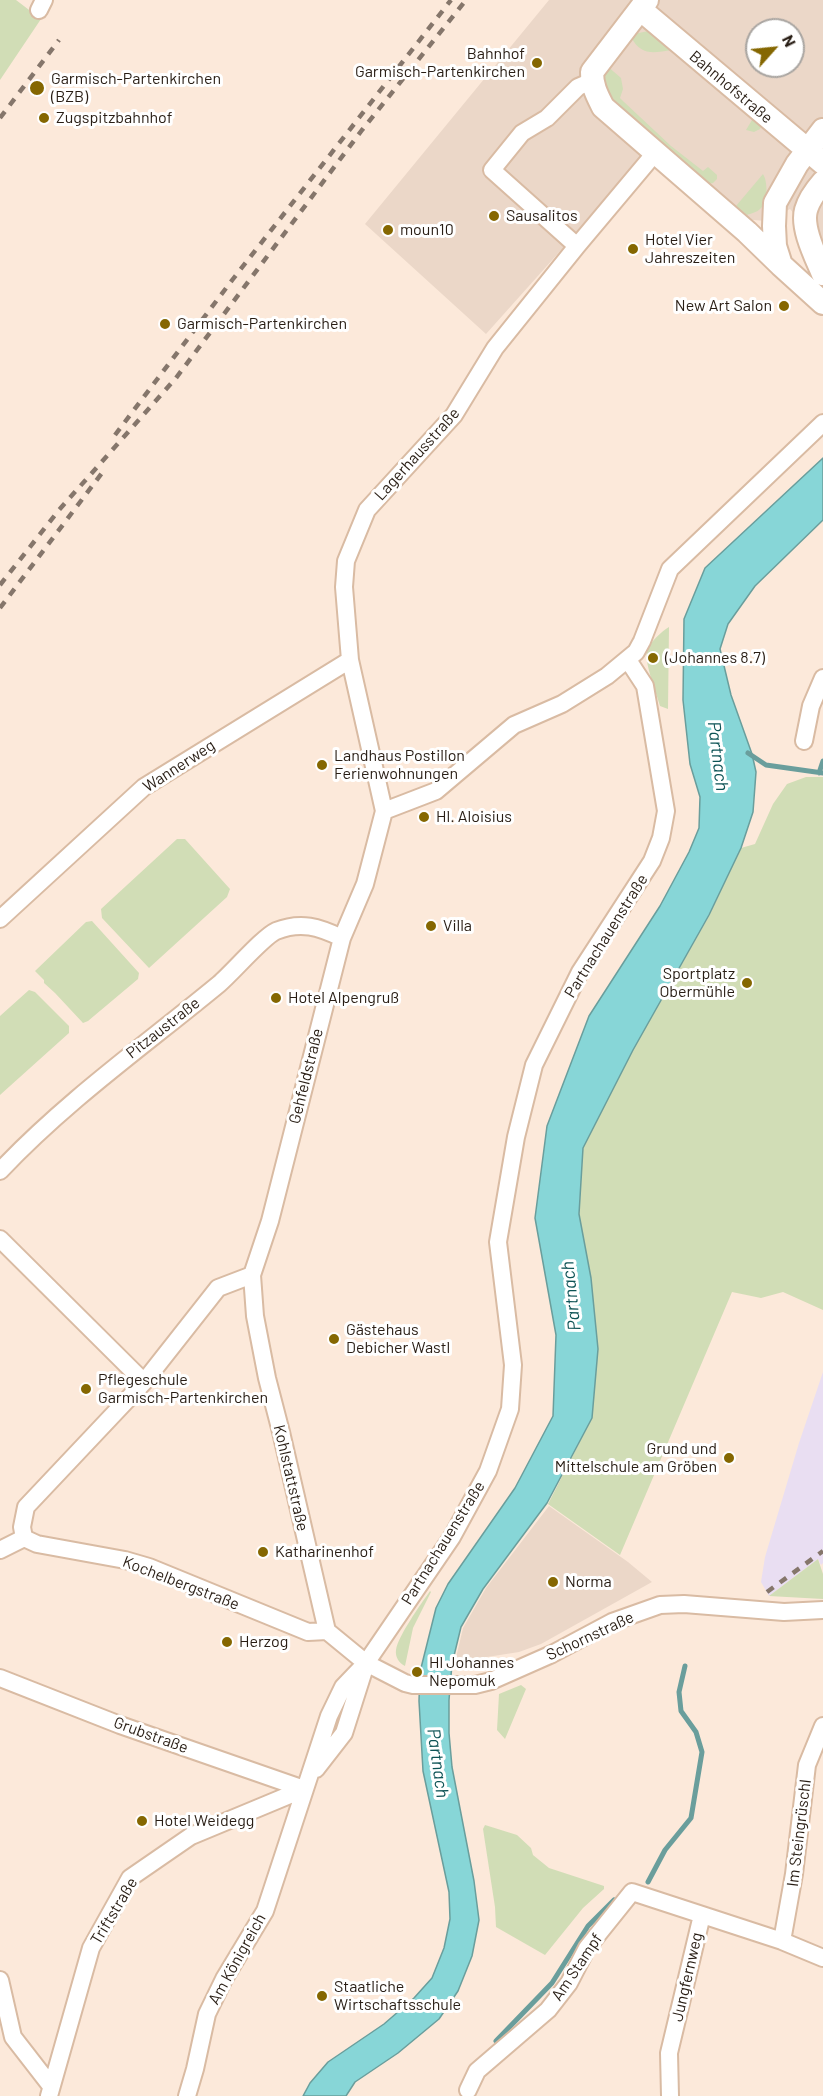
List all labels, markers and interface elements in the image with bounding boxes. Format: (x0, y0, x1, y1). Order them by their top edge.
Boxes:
north arrow (745, 18, 805, 78)
text: N (779, 31, 801, 50)
place label: Bahnhof Garmisch-Partenkirchen (355, 44, 525, 82)
street label: Bahnhofstraße (685, 47, 777, 127)
marker: Bahnhof Garmisch-Partenkirchen (530, 56, 544, 70)
place label: Garmisch-Partenkirchen (BZB) (51, 69, 221, 107)
marker: Garmisch-Partenkirchen (BZB) (28, 79, 46, 97)
place label: Zugspitzbahnhof (56, 108, 172, 128)
marker: Zugspitzbahnhof (37, 111, 51, 125)
place label: Sausalitos (506, 206, 578, 226)
marker: Sausalitos (487, 209, 501, 223)
place label: moun10 (400, 220, 454, 240)
marker: moun10 (381, 223, 395, 237)
place label: Hotel Vier Jahreszeiten (645, 230, 735, 268)
marker: Hotel Vier Jahreszeiten (626, 242, 640, 256)
place label: New Art Salon (675, 296, 772, 316)
marker: New Art Salon (777, 299, 791, 313)
place label: Garmisch-Partenkirchen (177, 314, 347, 334)
marker: Garmisch-Partenkirchen (158, 317, 172, 331)
street label: Lagerhausstraße (370, 404, 464, 504)
place label: (Johannes 8.7) (665, 648, 765, 668)
marker: (Johannes 8.7) (646, 651, 660, 665)
water label: Partnach (703, 720, 733, 792)
street label: Wannerweg (139, 736, 219, 796)
place label: Landhaus Postillon Ferienwohnungen (334, 746, 465, 784)
marker: Landhaus Postillon Ferienwohnungen (315, 758, 329, 772)
place label: Hl. Aloisius (436, 807, 512, 827)
marker: Hl. Aloisius (417, 810, 431, 824)
street label: Partnachauenstraße (560, 871, 652, 1001)
place label: Villa (443, 916, 472, 936)
marker: Villa (424, 919, 438, 933)
place label: Sportplatz Obermühle (659, 964, 735, 1002)
marker: Sportplatz Obermühle (740, 976, 754, 990)
place label: Hotel Alpengruß (288, 988, 399, 1008)
marker: Hotel Alpengruß (269, 991, 283, 1005)
street label: Pitzaustraße (122, 993, 204, 1063)
street label: Gehfeldstraße (285, 1026, 327, 1126)
water label: Partnach (557, 1260, 585, 1332)
place label: Gästehaus Debicher Wastl (346, 1320, 450, 1358)
marker: Gästehaus Debicher Wastl (327, 1332, 341, 1346)
place label: Pflegeschule Garmisch-Partenkirchen (98, 1370, 268, 1408)
marker: Pflegeschule Garmisch-Partenkirchen (79, 1382, 93, 1396)
street label: Kohlstattstraße (269, 1423, 313, 1533)
place label: Grund und Mittelschule am Gröben (555, 1439, 717, 1477)
marker: Grund und Mittelschule am Gröben (722, 1451, 736, 1465)
street label: Partnachauenstraße (397, 1478, 489, 1608)
place label: Katharinenhof (275, 1542, 374, 1562)
marker: Katharinenhof (256, 1545, 270, 1559)
street label: Kochelbergstraße (120, 1552, 242, 1614)
place label: Norma (565, 1572, 612, 1592)
marker: Norma (546, 1575, 560, 1589)
street label: Schornstraße (543, 1607, 637, 1665)
place label: Herzog (239, 1632, 288, 1652)
marker: Herzog (220, 1635, 234, 1649)
place label: Hl Johannes Nepomuk (429, 1653, 514, 1691)
marker: Hl Johannes Nepomuk (410, 1665, 424, 1679)
street label: Grubstraße (111, 1713, 191, 1757)
water label: Partnach (422, 1727, 454, 1799)
street label: Im Steingrüschl (783, 1778, 815, 1888)
place label: Hotel Weidegg (154, 1811, 254, 1831)
marker: Hotel Weidegg (135, 1814, 149, 1828)
street label: Triftstraße (87, 1874, 141, 1948)
street label: Am Königreich (204, 1910, 270, 2008)
street label: Am Stampf (547, 1930, 607, 2004)
street label: Jungfernweg (667, 1930, 707, 2024)
place label: Staatliche Wirtschaftsschule (334, 1977, 461, 2015)
marker: Staatliche Wirtschaftsschule (315, 1989, 329, 2003)

